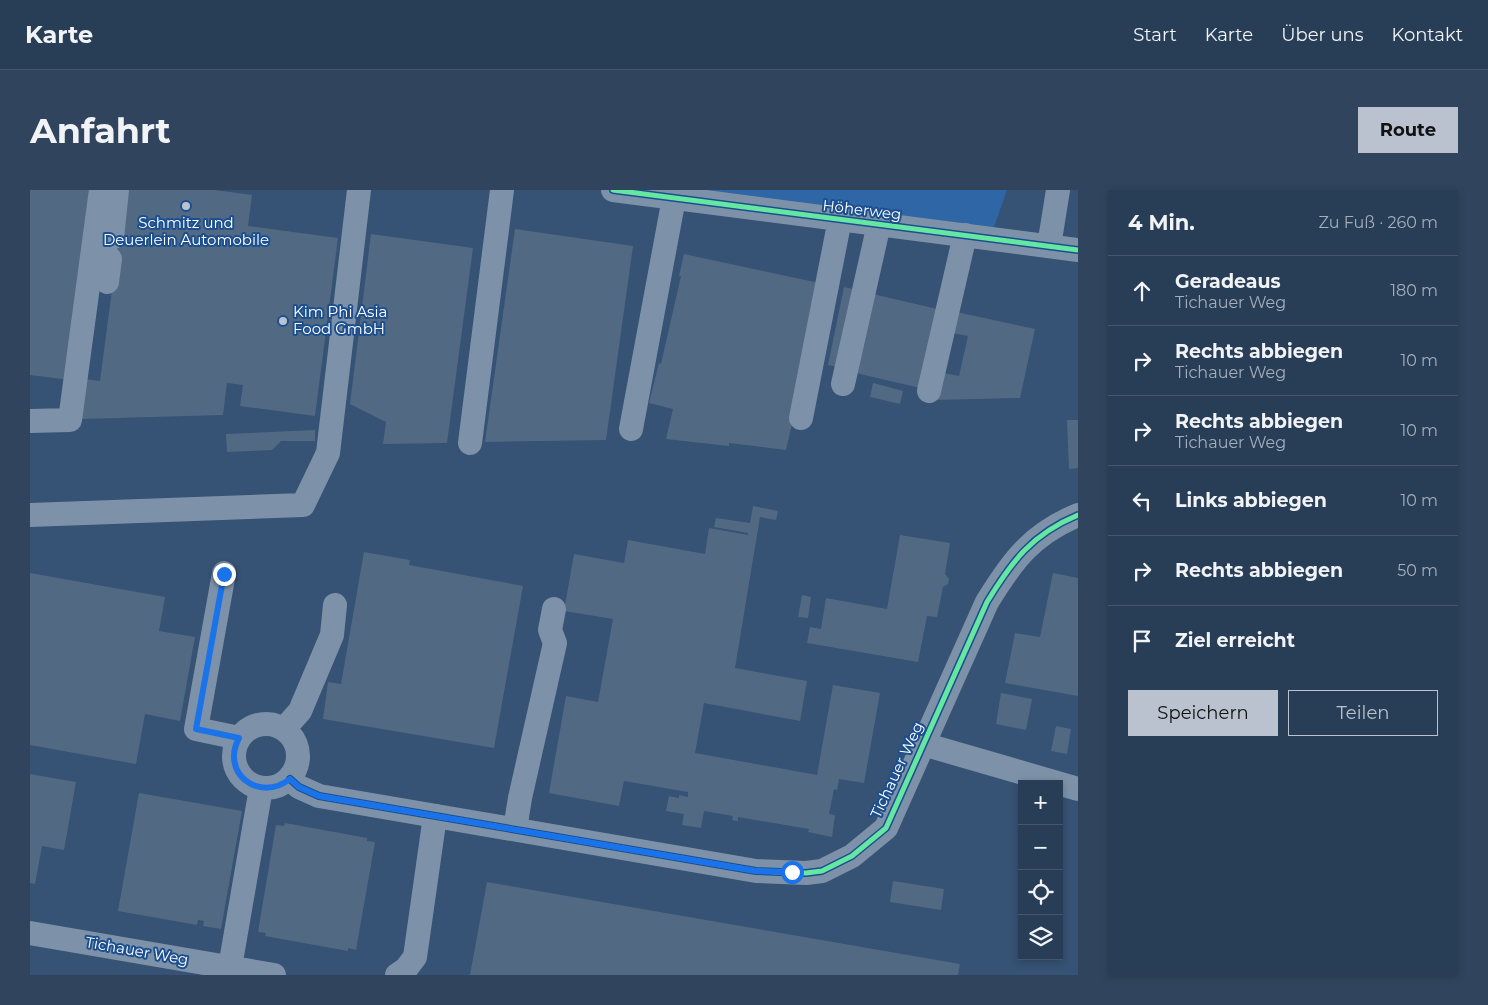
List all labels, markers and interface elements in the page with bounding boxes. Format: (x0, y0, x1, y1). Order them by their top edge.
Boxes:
text: Karte (25, 20, 93, 49)
text: Start (1133, 24, 1177, 46)
text: Karte (1205, 24, 1253, 46)
text: Über uns (1281, 24, 1364, 46)
text: Kontakt (1392, 24, 1463, 46)
button: Route (1358, 107, 1458, 153)
text: Anfahrt (30, 109, 171, 152)
street label: Höherweg (822, 195, 903, 224)
marker: Schmitz und Deuerlein Automobile (180, 200, 192, 212)
text: 4 Min. (1128, 210, 1195, 235)
place label: Schmitz und Deuerlein Automobile (103, 213, 269, 249)
text: Zu Fuß · 260 m (1319, 213, 1438, 232)
text: Geradeaus (1175, 270, 1281, 293)
icon: ahead (1128, 277, 1156, 305)
text: 180 m (1390, 281, 1438, 300)
text: Tichauer Weg (1175, 293, 1286, 312)
place label: Kim Phi Asia Food GmbH (293, 302, 387, 338)
marker: Kim Phi Asia Food GmbH (277, 315, 289, 327)
text: Rechts abbiegen (1175, 340, 1343, 363)
icon: right (1128, 347, 1156, 375)
text: 10 m (1400, 351, 1438, 370)
text: Tichauer Weg (1175, 363, 1286, 382)
text: Rechts abbiegen (1175, 410, 1343, 433)
icon: right (1128, 417, 1156, 445)
text: 10 m (1400, 421, 1438, 440)
text: Tichauer Weg (1175, 433, 1286, 452)
icon: left (1128, 487, 1156, 515)
text: Links abbiegen (1175, 489, 1327, 512)
text: 10 m (1400, 491, 1438, 510)
icon: right (1128, 557, 1156, 585)
text: Rechts abbiegen (1175, 559, 1343, 582)
text: 50 m (1397, 561, 1438, 580)
route end (213, 563, 236, 586)
icon: arrive (1128, 627, 1156, 655)
text: Ziel erreicht (1175, 629, 1295, 652)
button: Speichern (1128, 690, 1278, 736)
button: Teilen (1288, 690, 1438, 736)
street label: Tichauer Weg (866, 719, 927, 821)
map controls (1018, 780, 1063, 960)
button: + (1018, 780, 1063, 825)
button: − (1018, 825, 1063, 870)
route start (781, 861, 804, 884)
button: locate (1018, 870, 1063, 915)
button: layers (1018, 915, 1063, 960)
street label: Tichauer Weg (84, 932, 190, 969)

